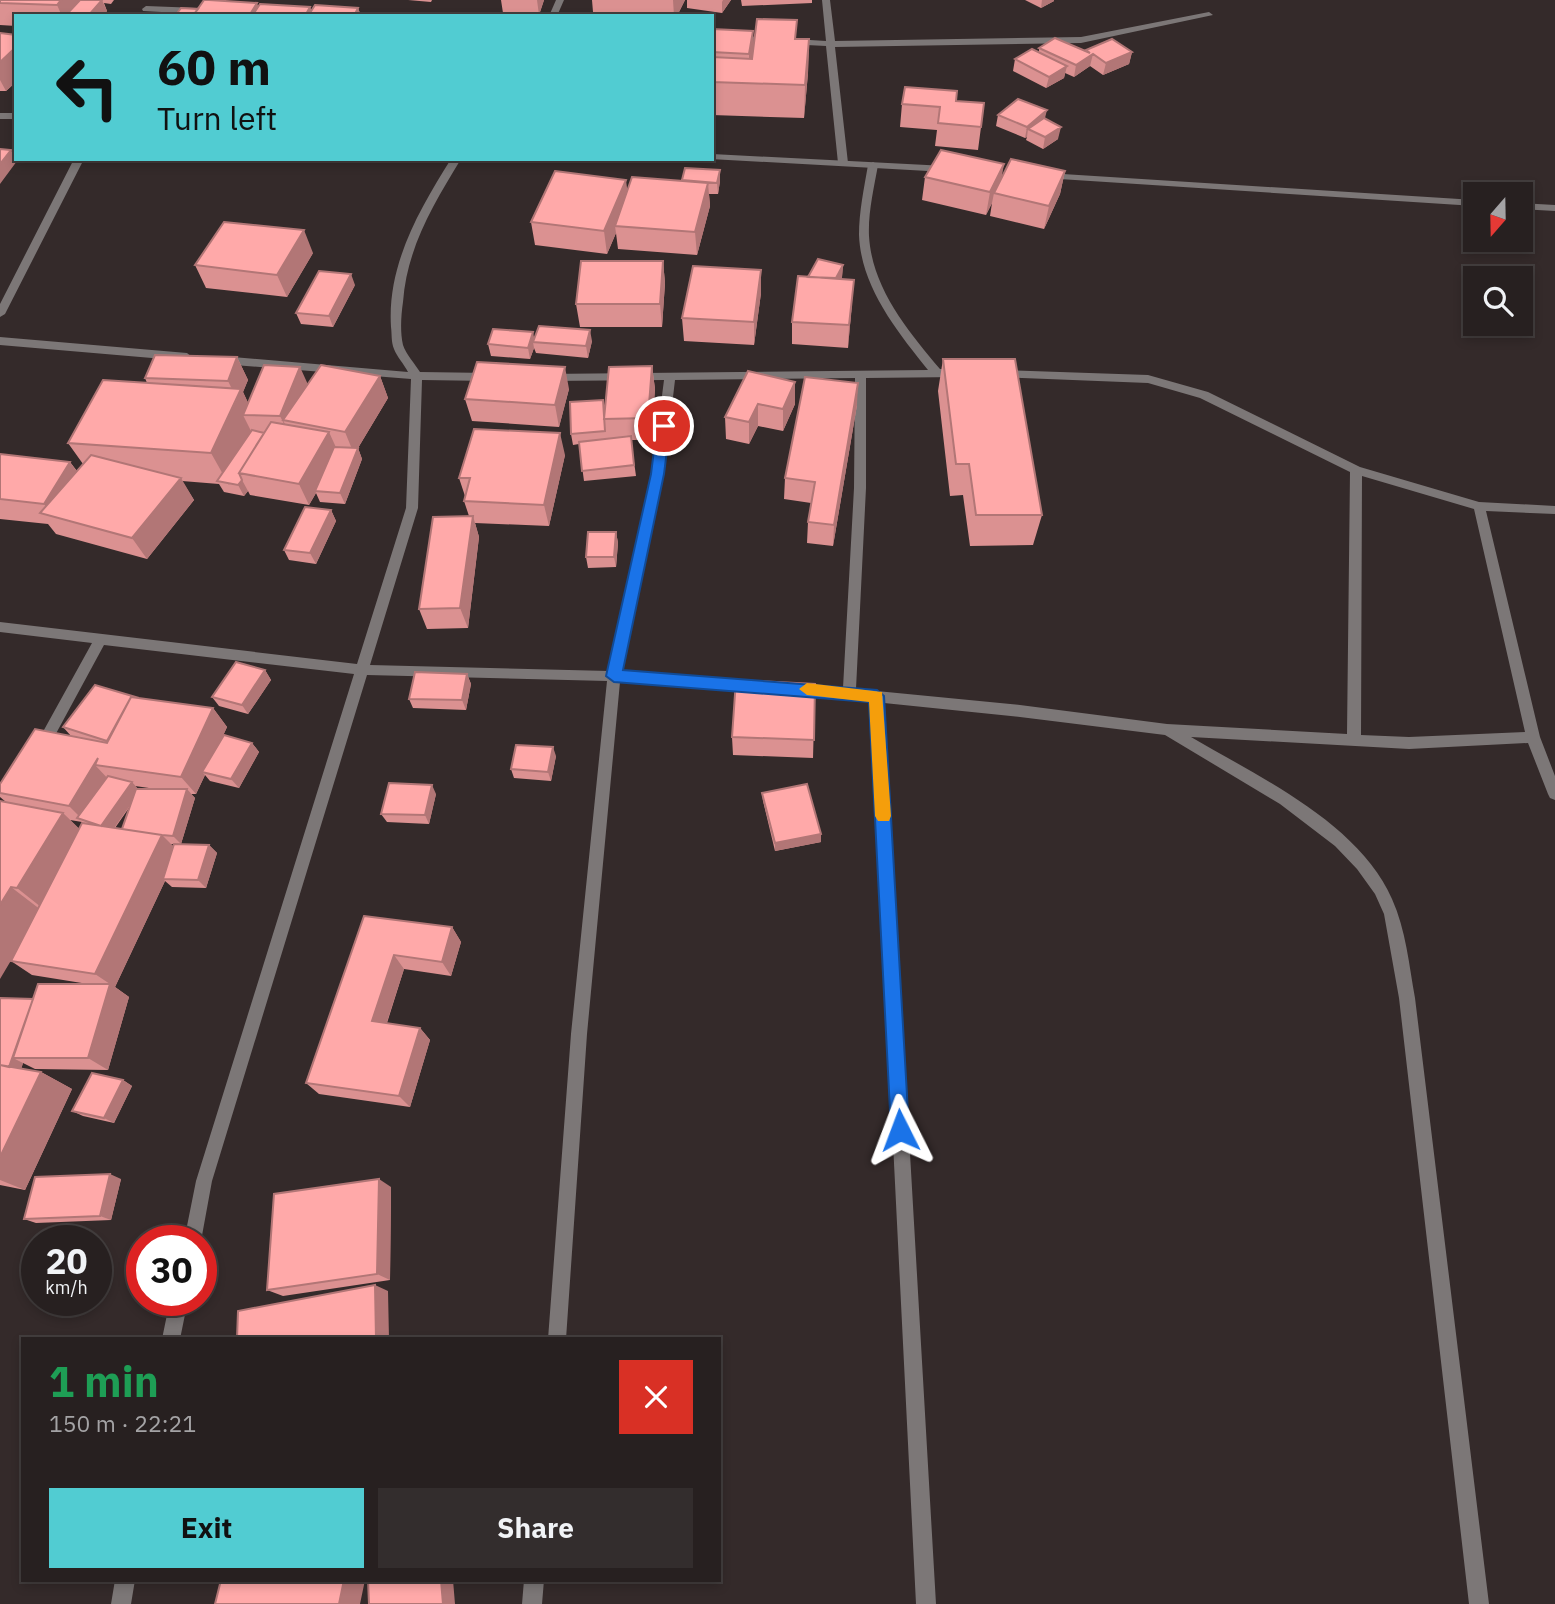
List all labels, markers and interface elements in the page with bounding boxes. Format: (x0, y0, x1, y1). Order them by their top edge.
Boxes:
text: 60 m (157, 35, 271, 98)
icon: left (42, 42, 133, 133)
text: Turn left (157, 97, 277, 139)
north arrow (1463, 182, 1533, 252)
map controls (1463, 182, 1533, 336)
button: search (1463, 266, 1533, 336)
pin (634, 396, 694, 456)
icon: arrive (645, 407, 683, 445)
position arrow (863, 1093, 937, 1167)
speed limit sign: 30 (126, 1225, 217, 1316)
text: 20 (45, 1238, 88, 1284)
text: km/h (45, 1276, 88, 1299)
text: 1 min (49, 1354, 159, 1409)
button: close (619, 1360, 693, 1434)
text: 150 m · 22:21 (49, 1408, 196, 1438)
button: Exit (49, 1488, 364, 1568)
button: Share (378, 1488, 693, 1568)

